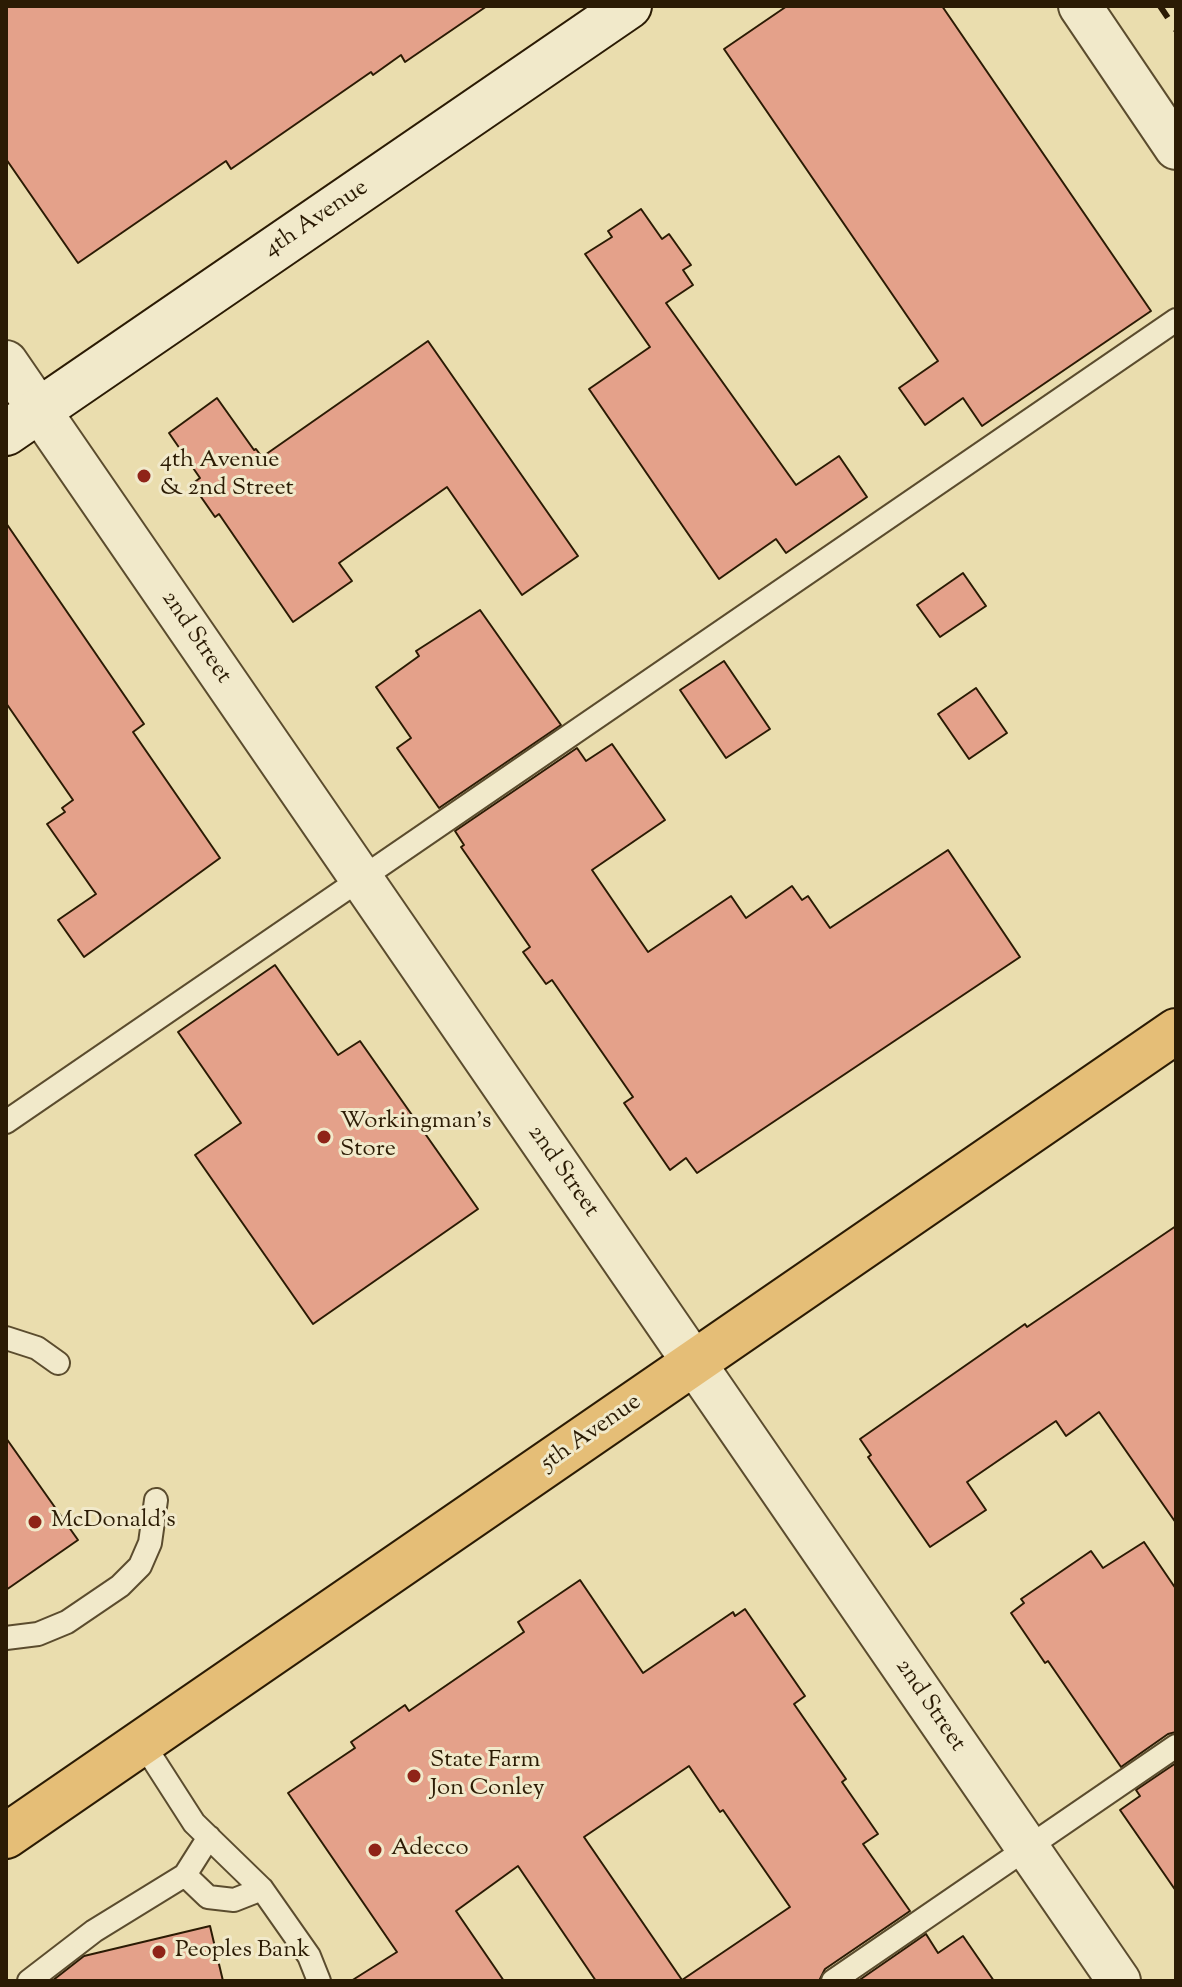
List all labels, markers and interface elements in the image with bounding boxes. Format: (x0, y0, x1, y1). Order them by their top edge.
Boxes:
street label: 4th Avenue (259, 175, 375, 265)
place label: 4th Avenue & 2nd Street (160, 448, 294, 504)
marker: 4th Avenue & 2nd Street (135, 467, 153, 485)
street label: 2nd Street (153, 586, 237, 690)
place label: Workingman's Store (340, 1109, 491, 1165)
street label: 2nd Street (520, 1120, 604, 1224)
marker: Workingman's Store (315, 1128, 333, 1146)
street label: 5th Avenue (536, 1389, 648, 1479)
place label: McDonald's (51, 1508, 176, 1536)
marker: McDonald's (26, 1513, 44, 1531)
street label: 2nd Street (887, 1654, 971, 1758)
place label: State Farm Jon Conley (430, 1748, 545, 1804)
marker: State Farm Jon Conley (405, 1767, 423, 1785)
place label: Adecco (391, 1836, 469, 1864)
marker: Adecco (366, 1841, 384, 1859)
place label: Peoples Bank (175, 1938, 310, 1966)
marker: Peoples Bank (150, 1943, 168, 1961)

